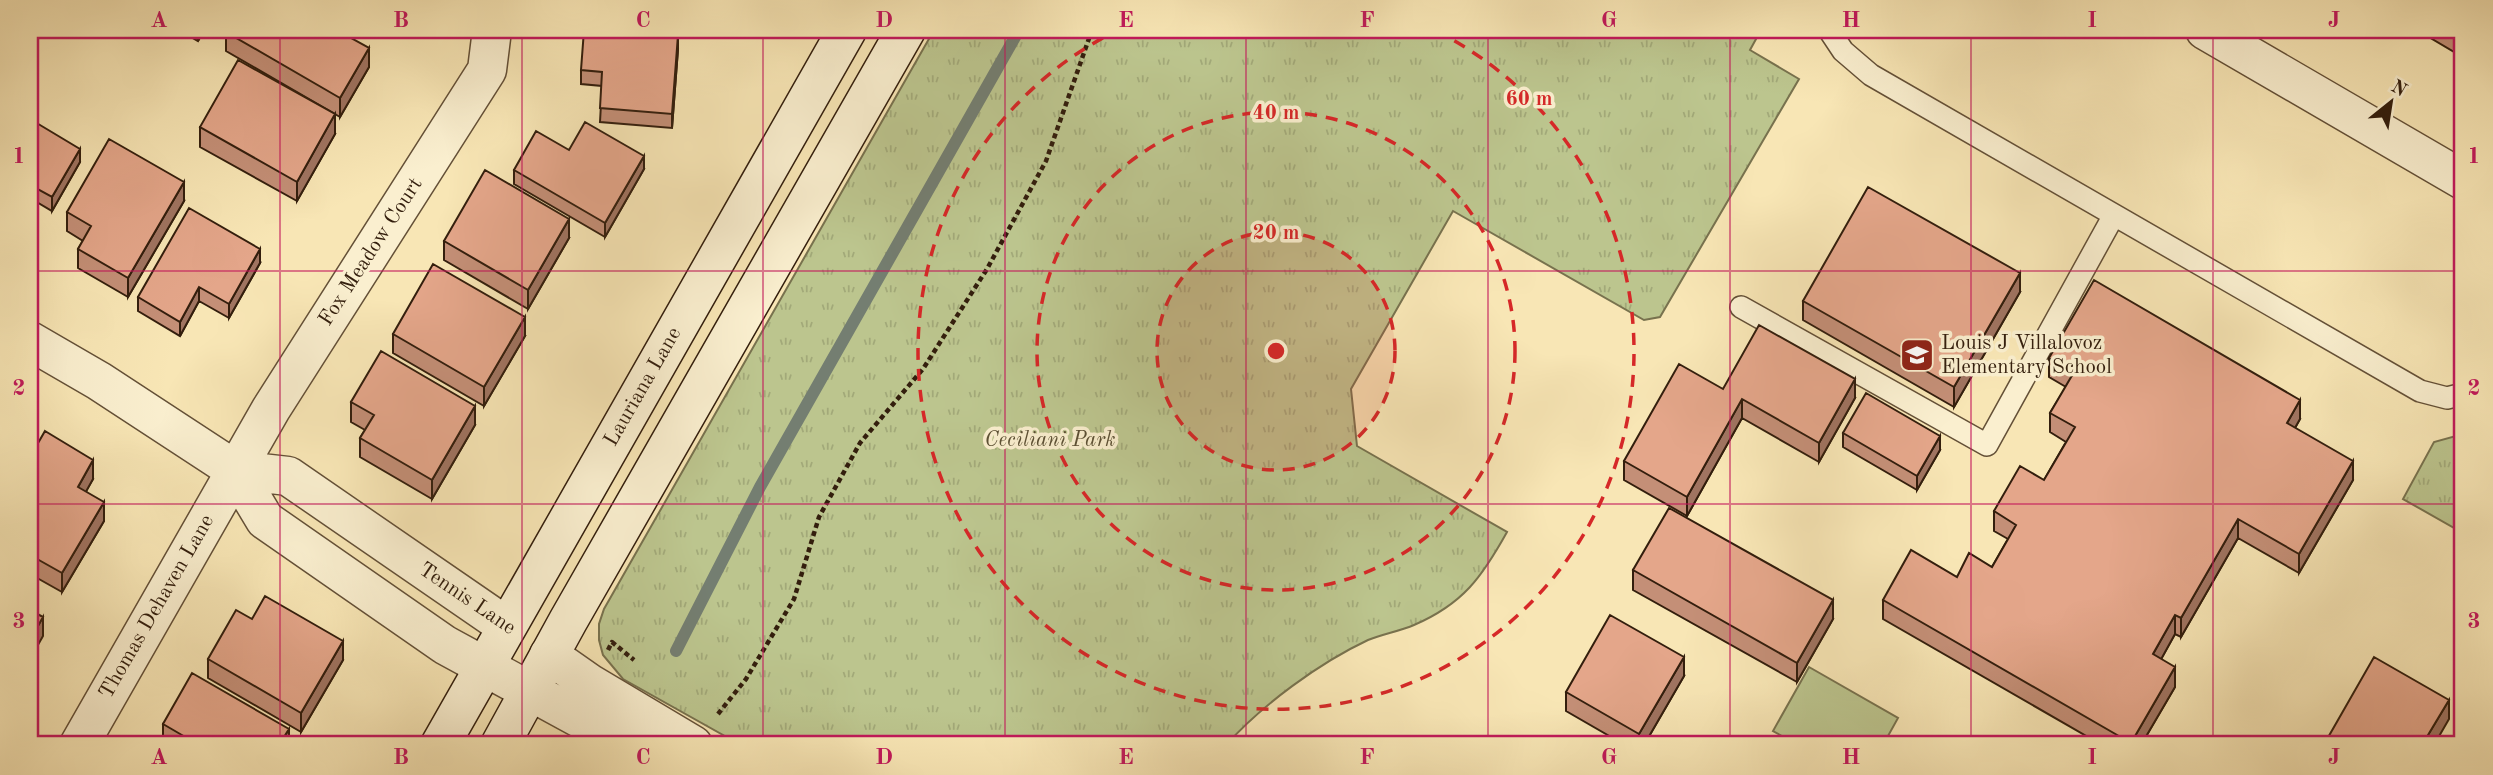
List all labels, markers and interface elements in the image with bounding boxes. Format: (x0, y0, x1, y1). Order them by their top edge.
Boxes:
text: A (150, 9, 168, 32)
text: B (393, 9, 409, 32)
text: C (635, 9, 651, 32)
text: D (875, 9, 893, 32)
text: E (1118, 9, 1134, 32)
text: F (1359, 9, 1375, 32)
text: G (1601, 9, 1617, 32)
text: H (1842, 9, 1860, 32)
text: I (2087, 9, 2097, 32)
text: J (2328, 9, 2340, 32)
north arrow (2356, 66, 2426, 136)
text: N (2387, 78, 2410, 102)
text: 60 m (1505, 89, 1553, 110)
text: 40 m (1252, 103, 1300, 124)
text: 1 (12, 145, 26, 168)
text: 1 (2467, 145, 2481, 168)
street label: Fox Meadow Court (315, 174, 427, 330)
text: 20 m (1252, 223, 1300, 244)
street label: Lauriana Lane (601, 324, 685, 450)
place label: Louis J Villalovoz Elementary School (1941, 333, 2112, 378)
school or university icon: Louis J Villalovoz Elementary School (1898, 336, 1936, 374)
centre of rings (1264, 339, 1288, 363)
text: 2 (12, 377, 26, 400)
text: 2 (2467, 377, 2481, 400)
park label: Ceciliani Park (984, 430, 1116, 451)
street label: Thomas Dehaven Lane (96, 511, 218, 703)
street label: Tennis Lane (415, 559, 519, 639)
text: 3 (12, 610, 26, 633)
text: 3 (2467, 610, 2481, 633)
text: A (150, 746, 168, 769)
text: B (393, 746, 409, 769)
text: C (635, 746, 651, 769)
text: D (875, 746, 893, 769)
text: E (1118, 746, 1134, 769)
text: F (1359, 746, 1375, 769)
text: G (1601, 746, 1617, 769)
text: H (1842, 746, 1860, 769)
text: I (2087, 746, 2097, 769)
text: J (2328, 746, 2340, 769)

